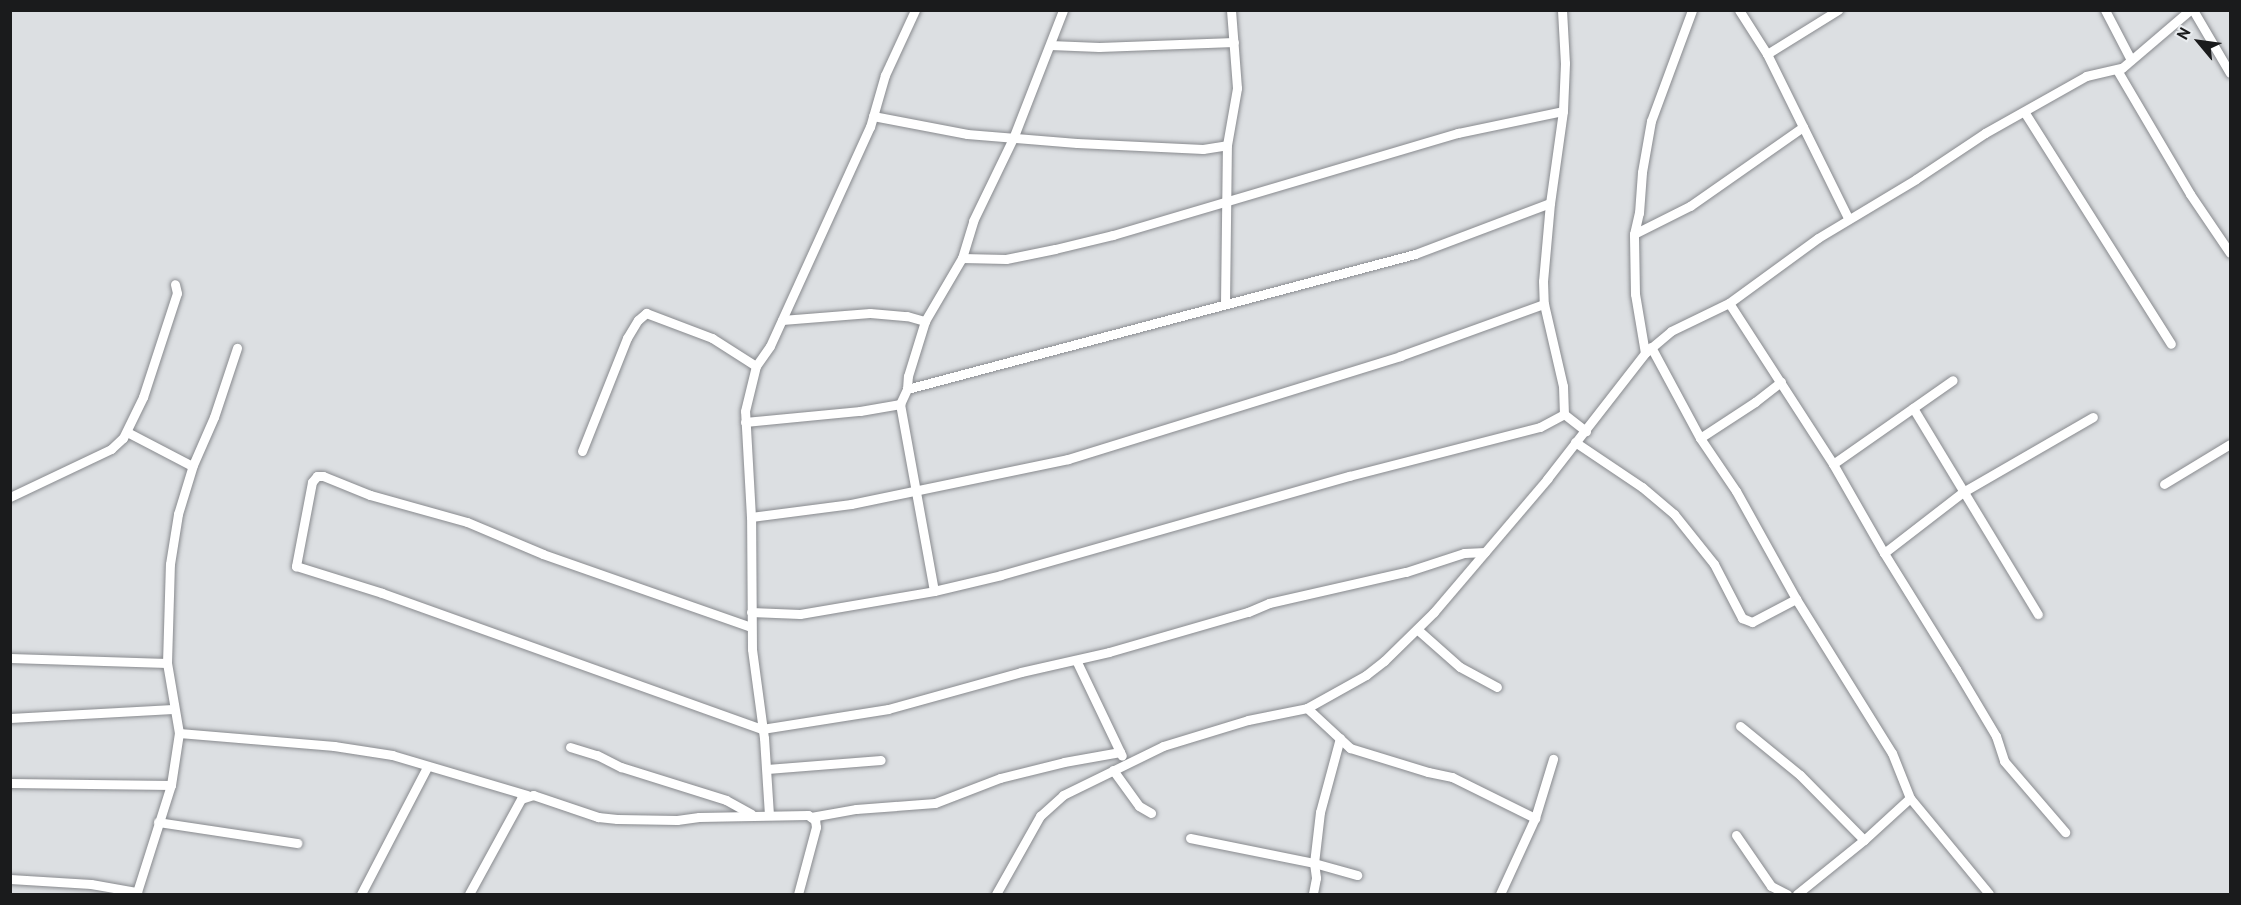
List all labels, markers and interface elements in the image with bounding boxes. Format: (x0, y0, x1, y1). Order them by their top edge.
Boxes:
north arrow (2169, 12, 2229, 72)
text: N (2172, 24, 2195, 43)

